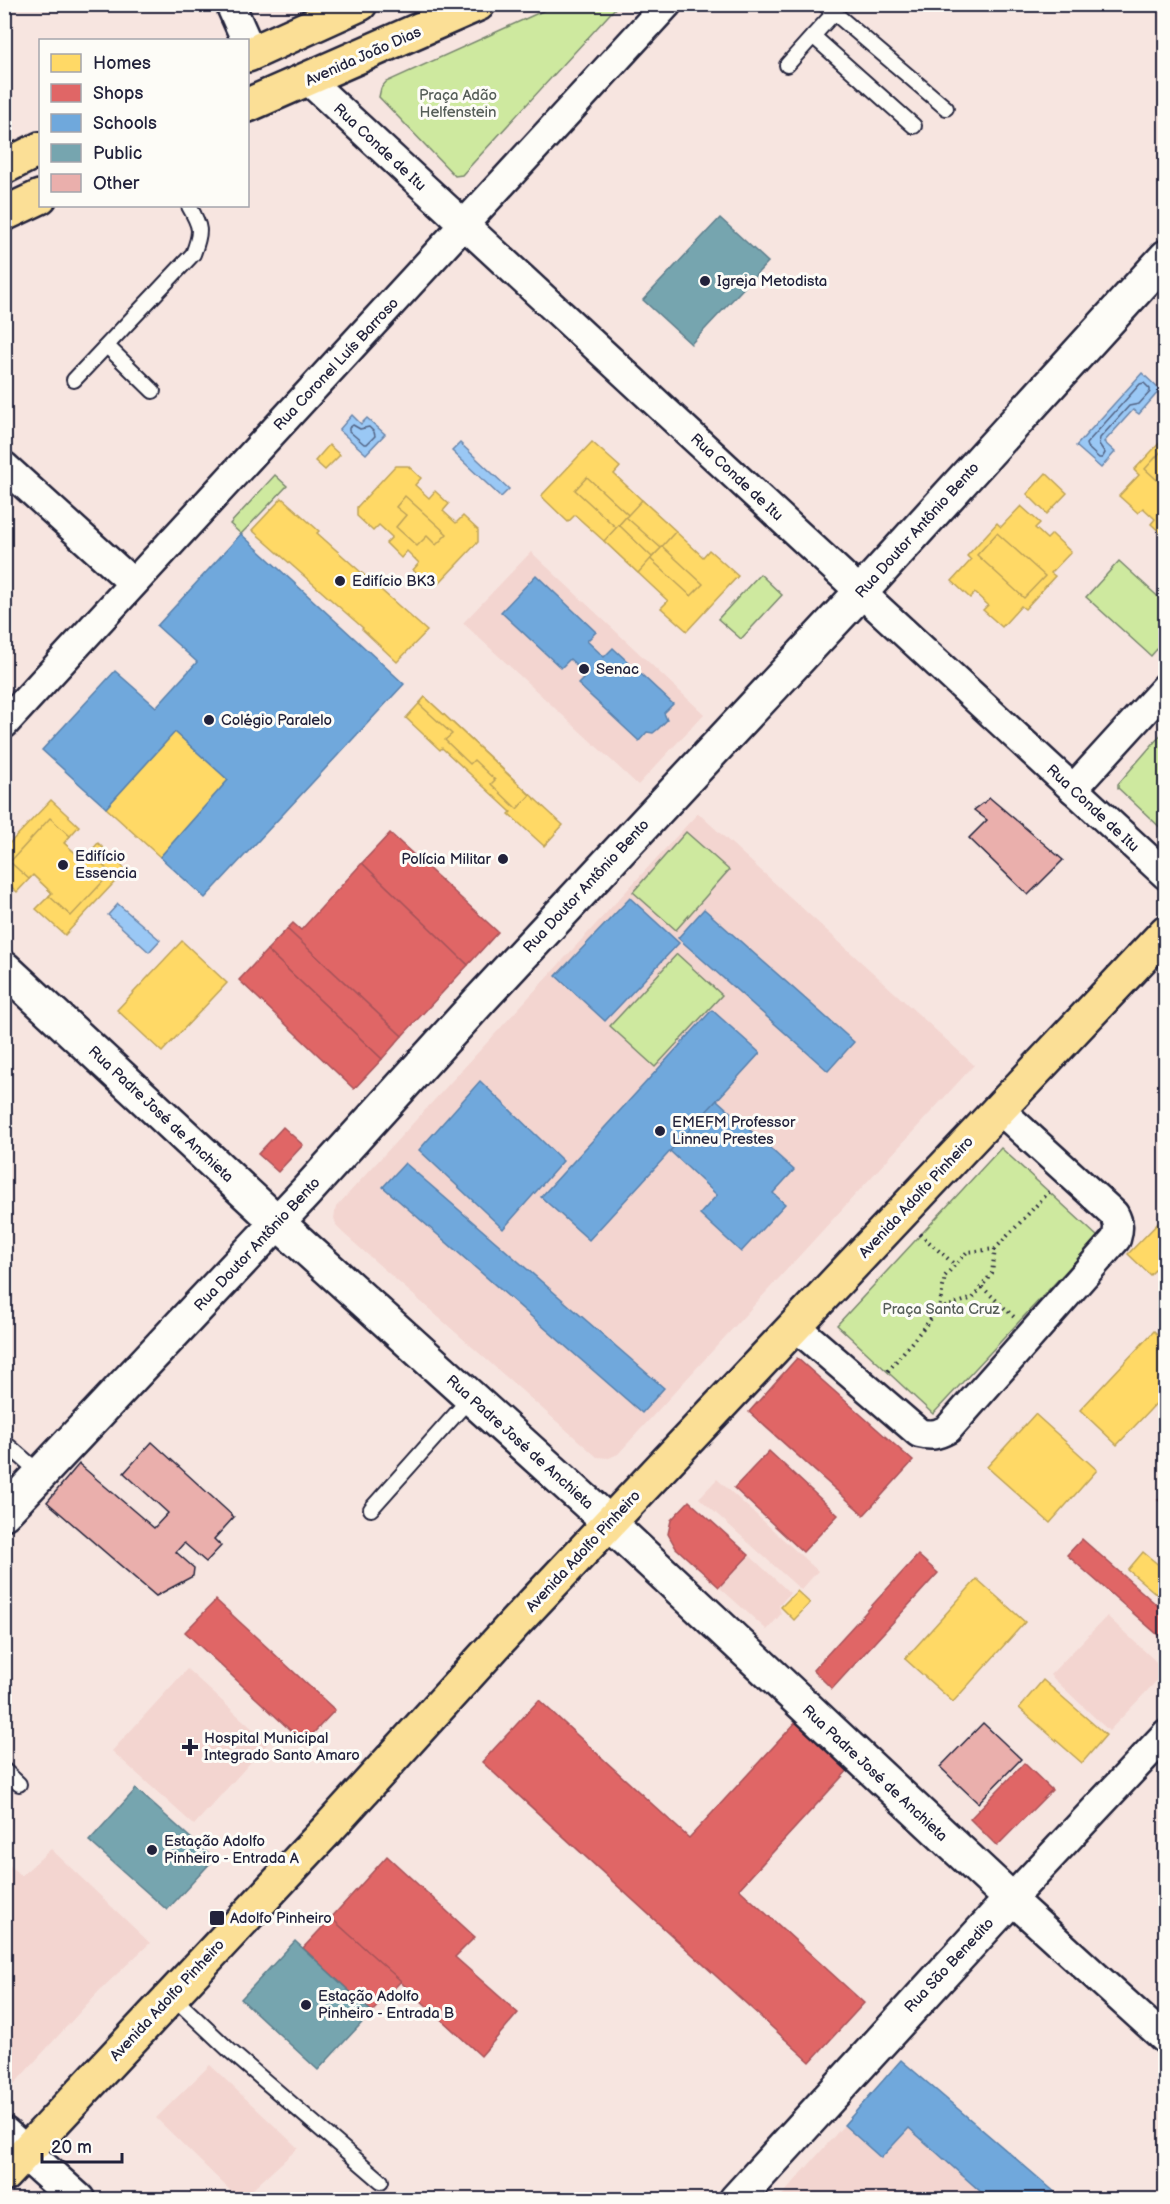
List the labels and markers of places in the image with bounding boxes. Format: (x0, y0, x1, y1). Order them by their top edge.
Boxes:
place label: Igreja Metodista (717, 272, 827, 291)
marker: Igreja Metodista (698, 274, 712, 288)
place label: Edifício BK3 (352, 572, 435, 591)
marker: Edifício BK3 (333, 574, 347, 588)
place label: Senac (596, 660, 639, 679)
marker: Senac (577, 662, 591, 676)
place label: Colégio Paralelo (221, 711, 332, 730)
marker: Colégio Paralelo (202, 713, 216, 727)
place label: Edifício Essencia (75, 847, 137, 883)
place label: Polícia Militar (401, 850, 492, 869)
marker: Polícia Militar (496, 852, 510, 866)
marker: Edifício Essencia (56, 858, 70, 872)
place label: EMEFM Professor Linneu Prestes (672, 1113, 796, 1149)
marker: EMEFM Professor Linneu Prestes (653, 1124, 667, 1138)
place label: Hospital Municipal Integrado Santo Amaro (204, 1729, 360, 1765)
marker: Hospital Municipal Integrado Santo Amaro (181, 1738, 199, 1756)
place label: Estação Adolfo Pinheiro - Entrada A (164, 1832, 300, 1868)
marker: Estação Adolfo Pinheiro - Entrada A (145, 1843, 159, 1857)
marker: Adolfo Pinheiro (208, 1909, 226, 1927)
place label: Adolfo Pinheiro (230, 1909, 332, 1928)
place label: Estação Adolfo Pinheiro - Entrada B (318, 1987, 454, 2023)
marker: Estação Adolfo Pinheiro - Entrada B (299, 1998, 313, 2012)

